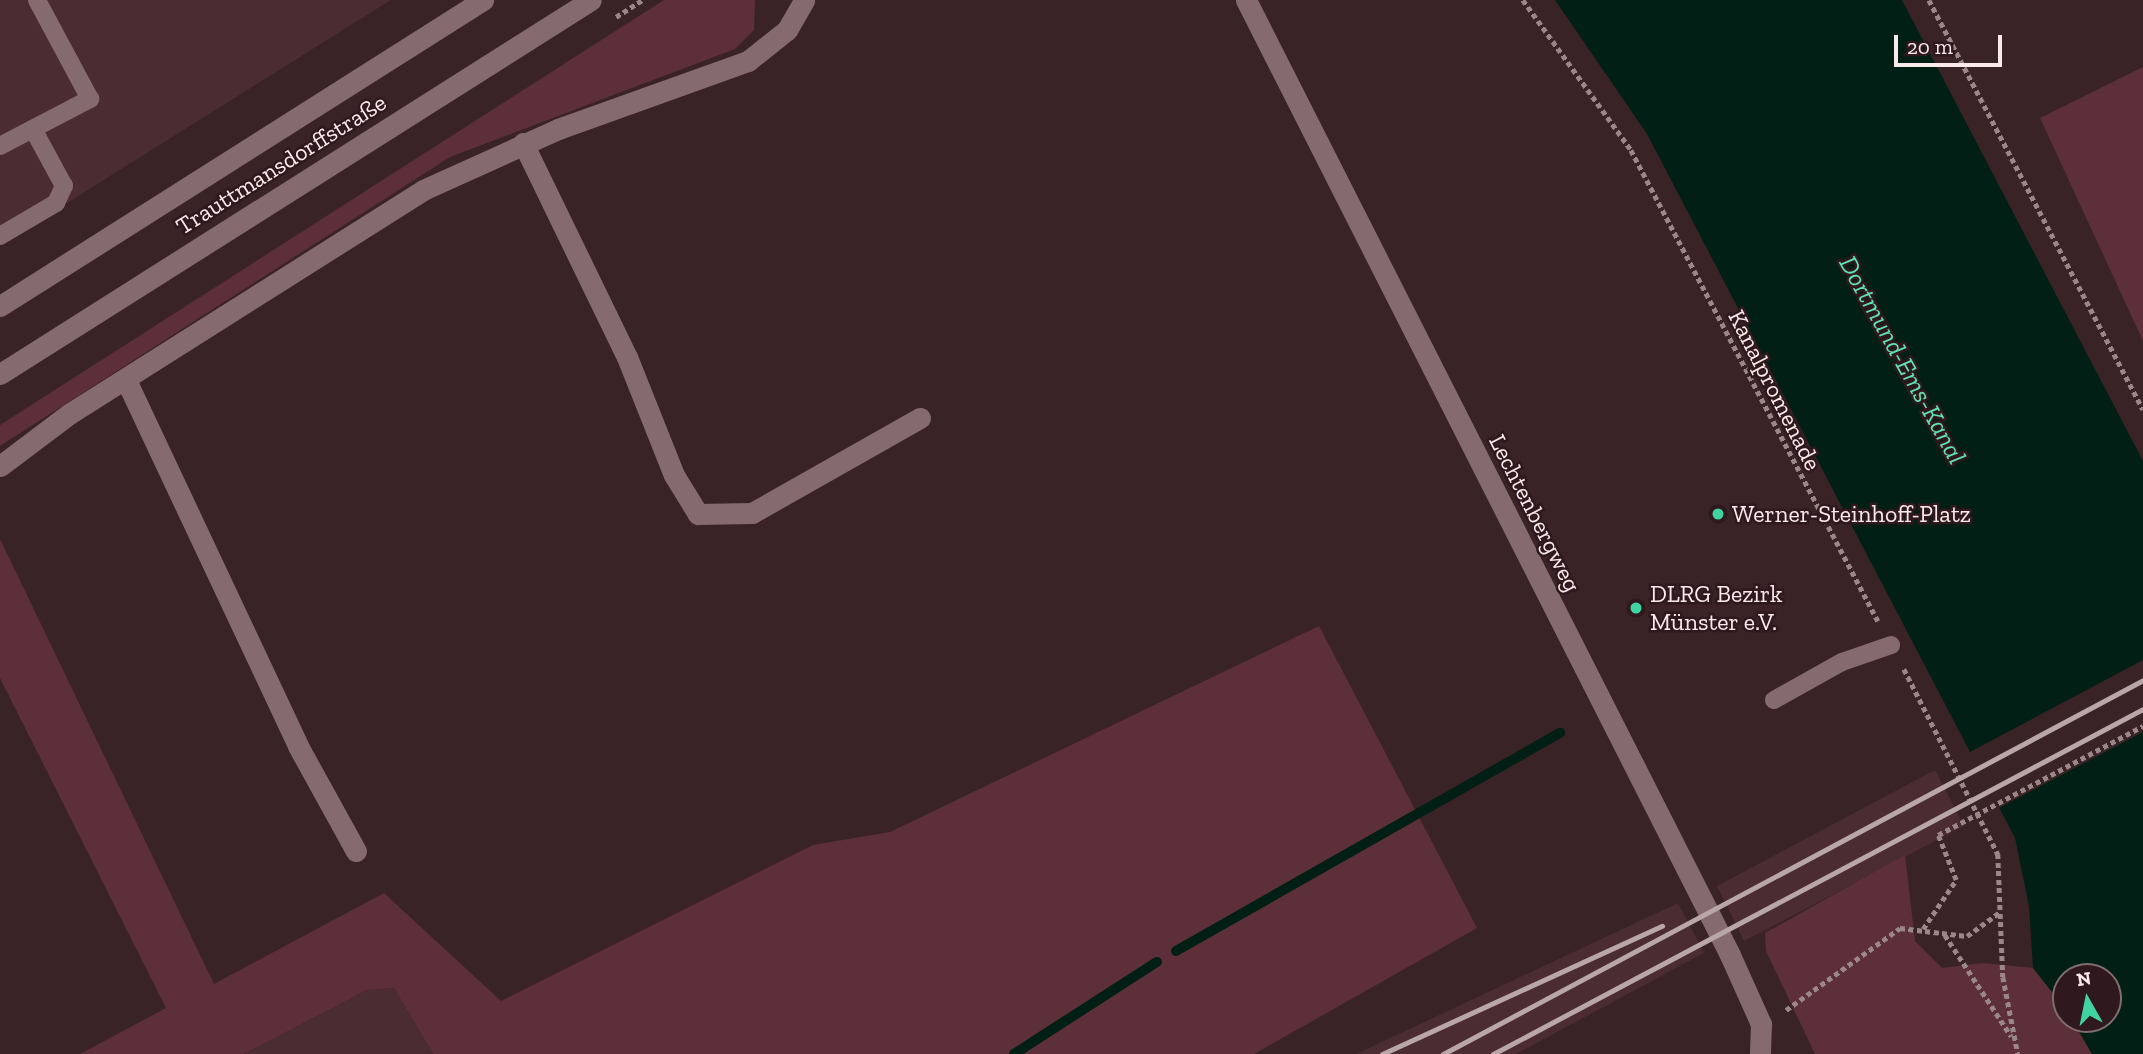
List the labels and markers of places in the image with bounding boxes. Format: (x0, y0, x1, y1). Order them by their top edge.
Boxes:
place label: Werner-Steinhoff-Platz (1732, 500, 1971, 528)
marker: Werner-Steinhoff-Platz (1710, 506, 1726, 522)
place label: DLRG Bezirk Münster e.V. (1650, 580, 1782, 636)
marker: DLRG Bezirk Münster e.V. (1628, 600, 1644, 616)

